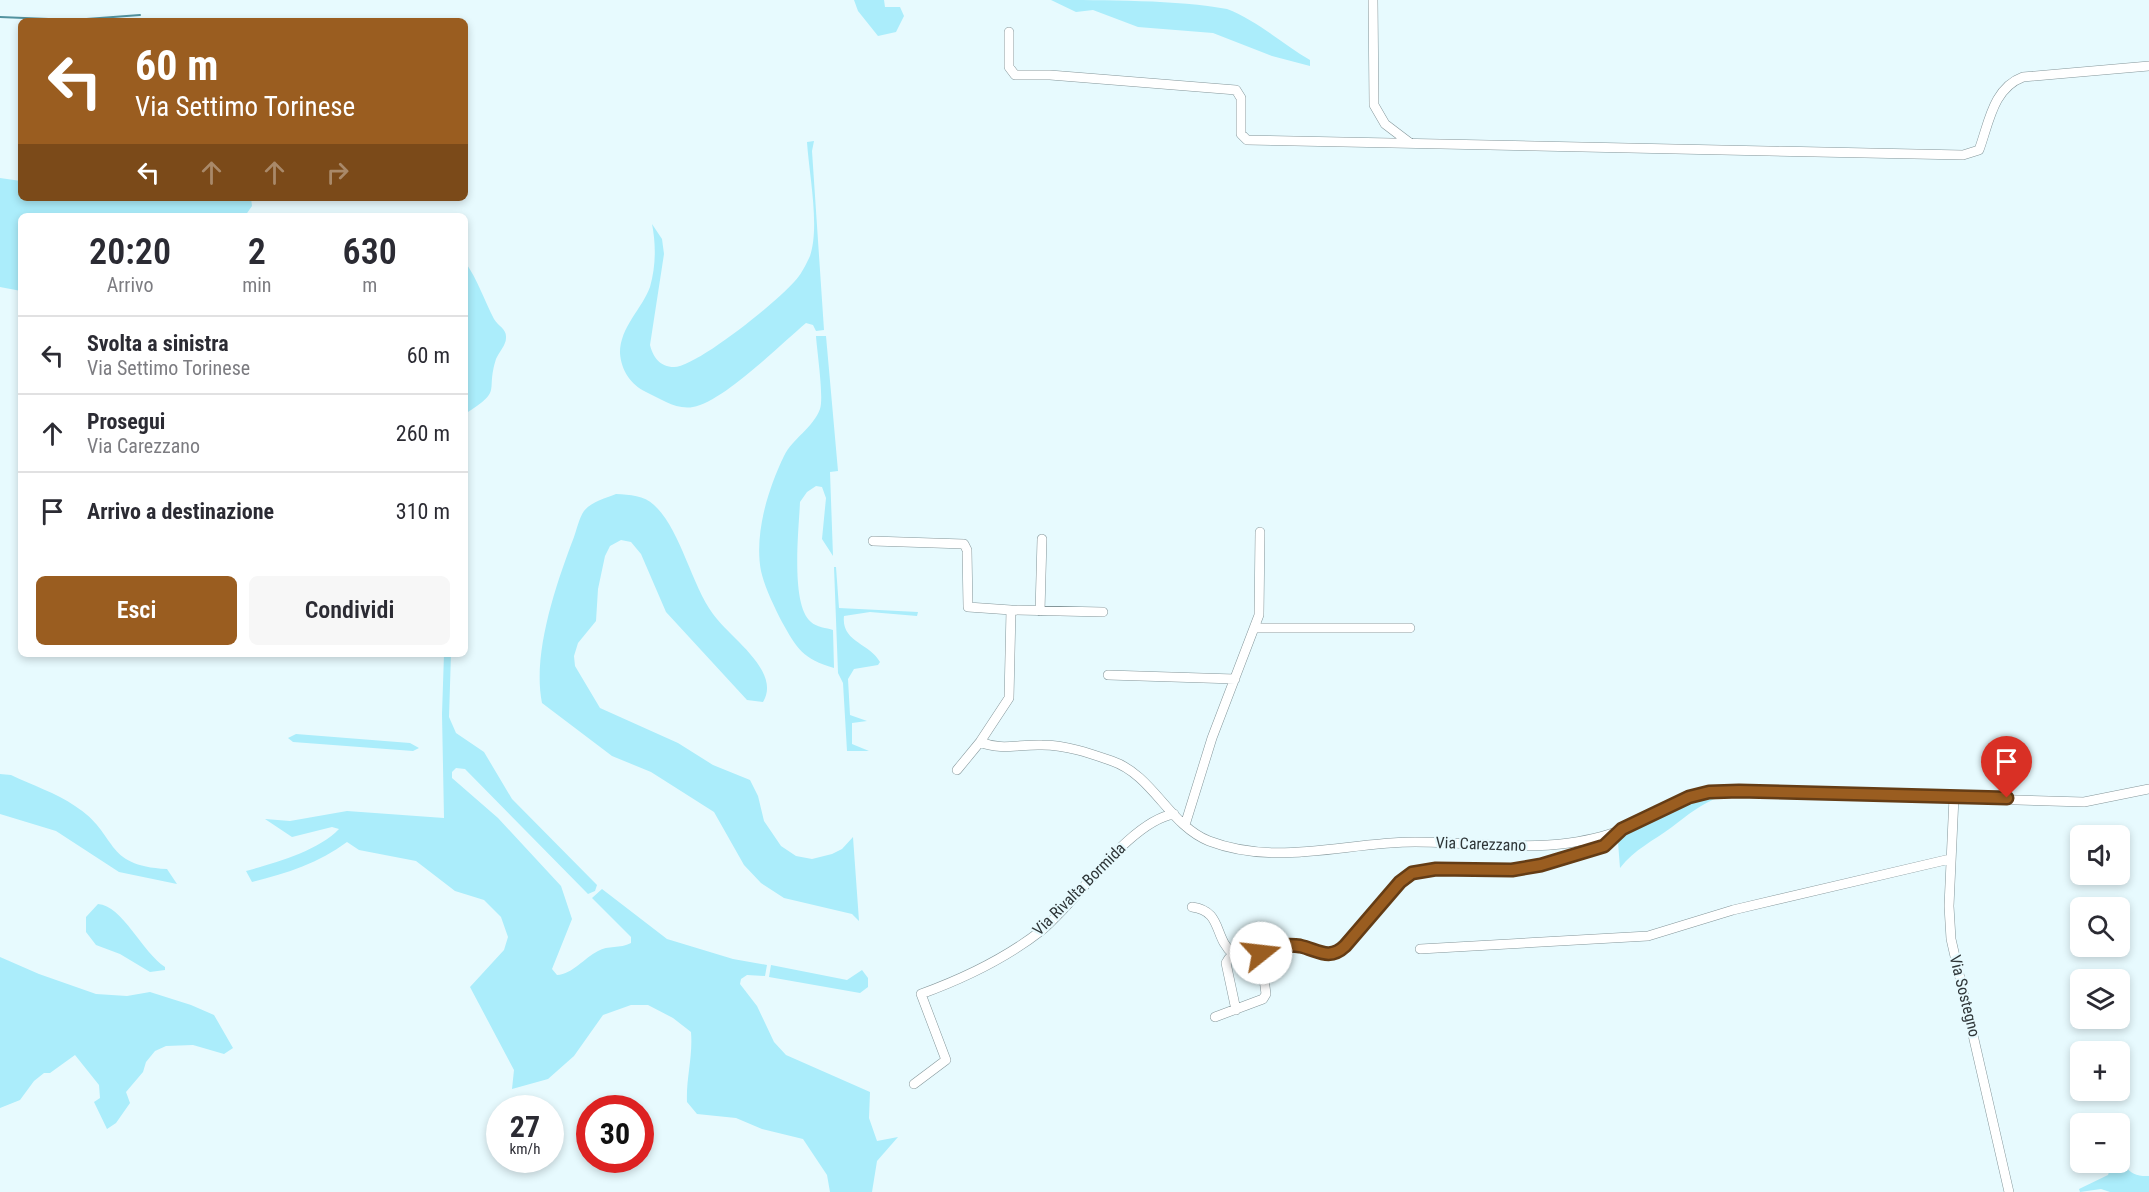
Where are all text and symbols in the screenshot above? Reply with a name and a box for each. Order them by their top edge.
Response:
text: 60 m [135,41,218,90]
icon: left [36,42,114,120]
text: Via Settimo Torinese [135,91,355,123]
icon: left [132,156,165,189]
icon: ahead [195,156,228,189]
icon: ahead [258,156,291,189]
icon: right [321,156,354,189]
text: 20:20 [89,231,171,273]
text: 2 [248,231,266,273]
text: 630 [343,231,397,273]
text: Arrivo [107,273,153,297]
text: min [242,273,271,297]
text: m [362,273,377,297]
text: Svolta a sinistra [87,331,229,356]
icon: left [36,339,69,372]
text: 60 m [407,343,450,368]
text: Via Settimo Torinese [87,356,250,380]
text: Prosegui [87,409,165,434]
icon: ahead [36,417,69,450]
text: 260 m [396,421,450,446]
text: Via Carezzano [87,434,200,458]
icon: arrive [36,495,69,528]
text: Arrivo a destinazione [87,499,274,524]
text: 310 m [396,499,450,524]
button: Esci [36,576,237,645]
button: Condividi [249,576,450,645]
pin [1981,736,2032,798]
icon: arrive [1990,745,2023,778]
map controls [2070,825,2130,1173]
button: sound [2070,825,2130,885]
street label: Via Carezzano [1435,833,1527,855]
street label: Via Rivalta Bormida [1029,839,1129,939]
button: search [2070,897,2130,957]
position arrow [1229,921,1293,985]
street label: Via Sostegno [1946,953,1984,1039]
button: layers [2070,969,2130,1029]
button: + [2070,1041,2130,1101]
speed limit sign: 30 [576,1095,654,1173]
text: 27 [510,1109,540,1144]
button: − [2070,1113,2130,1173]
text: km/h [510,1140,540,1158]

